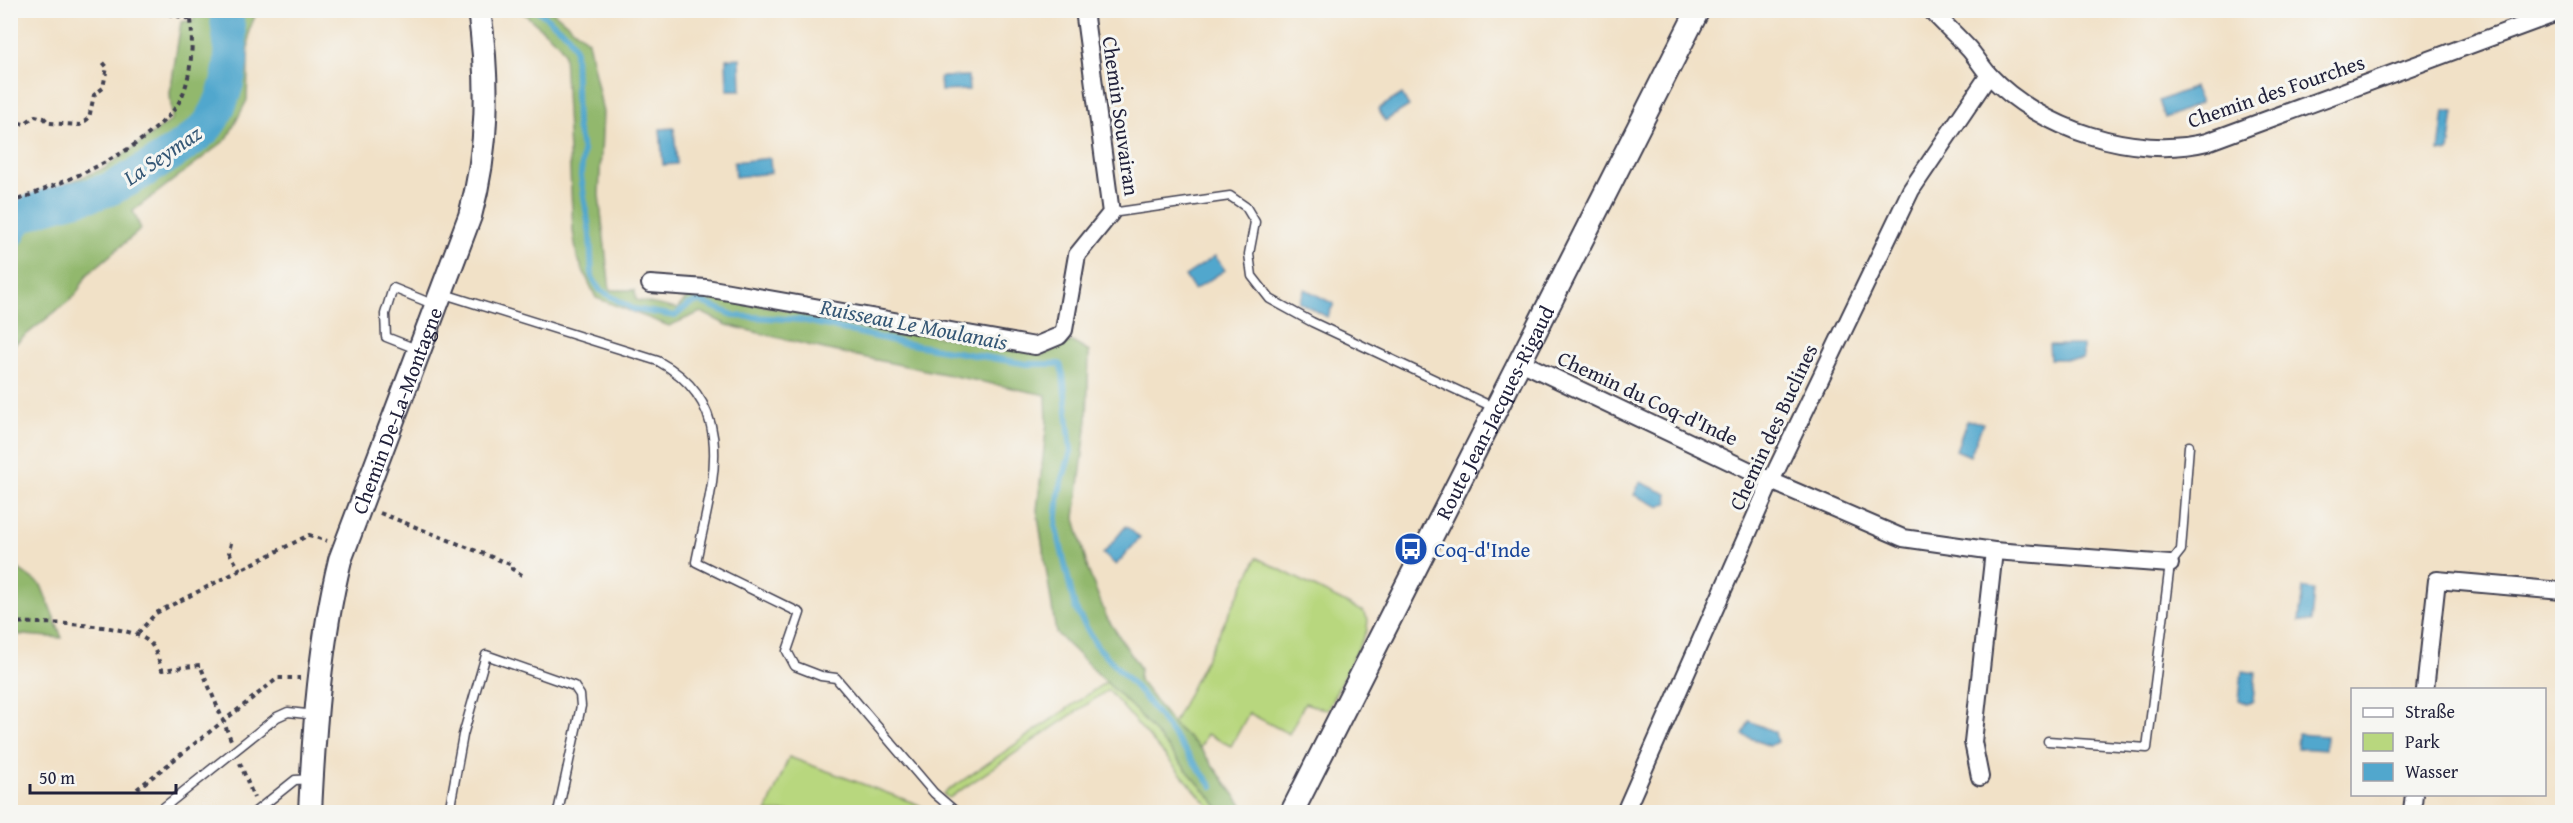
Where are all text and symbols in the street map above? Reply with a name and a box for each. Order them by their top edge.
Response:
street label: Chemin Souvairan [1094,34,1148,198]
street label: Chemin des Fourches [2183,46,2369,136]
water label: La Seymaz [116,117,208,193]
water label: Ruisseau Le Moulanais [817,290,1010,358]
street label: Route Jean-Jacques-Rigaud [1427,299,1562,525]
street label: Chemin De-La-Montagne [343,302,450,518]
street label: Chemin des Buclines [1721,339,1825,515]
street label: Chemin du Coq-d'Inde [1553,343,1744,454]
bus stop icon: Coq-d'Inde [1393,531,1429,567]
place label: Coq-d'Inde [1434,534,1530,565]
legend [2351,688,2546,796]
text: Straße [2405,698,2455,725]
text: Park [2405,728,2441,755]
scale bar [30,757,176,795]
text: Wasser [2405,758,2459,785]
text: 50 m [39,764,75,791]

